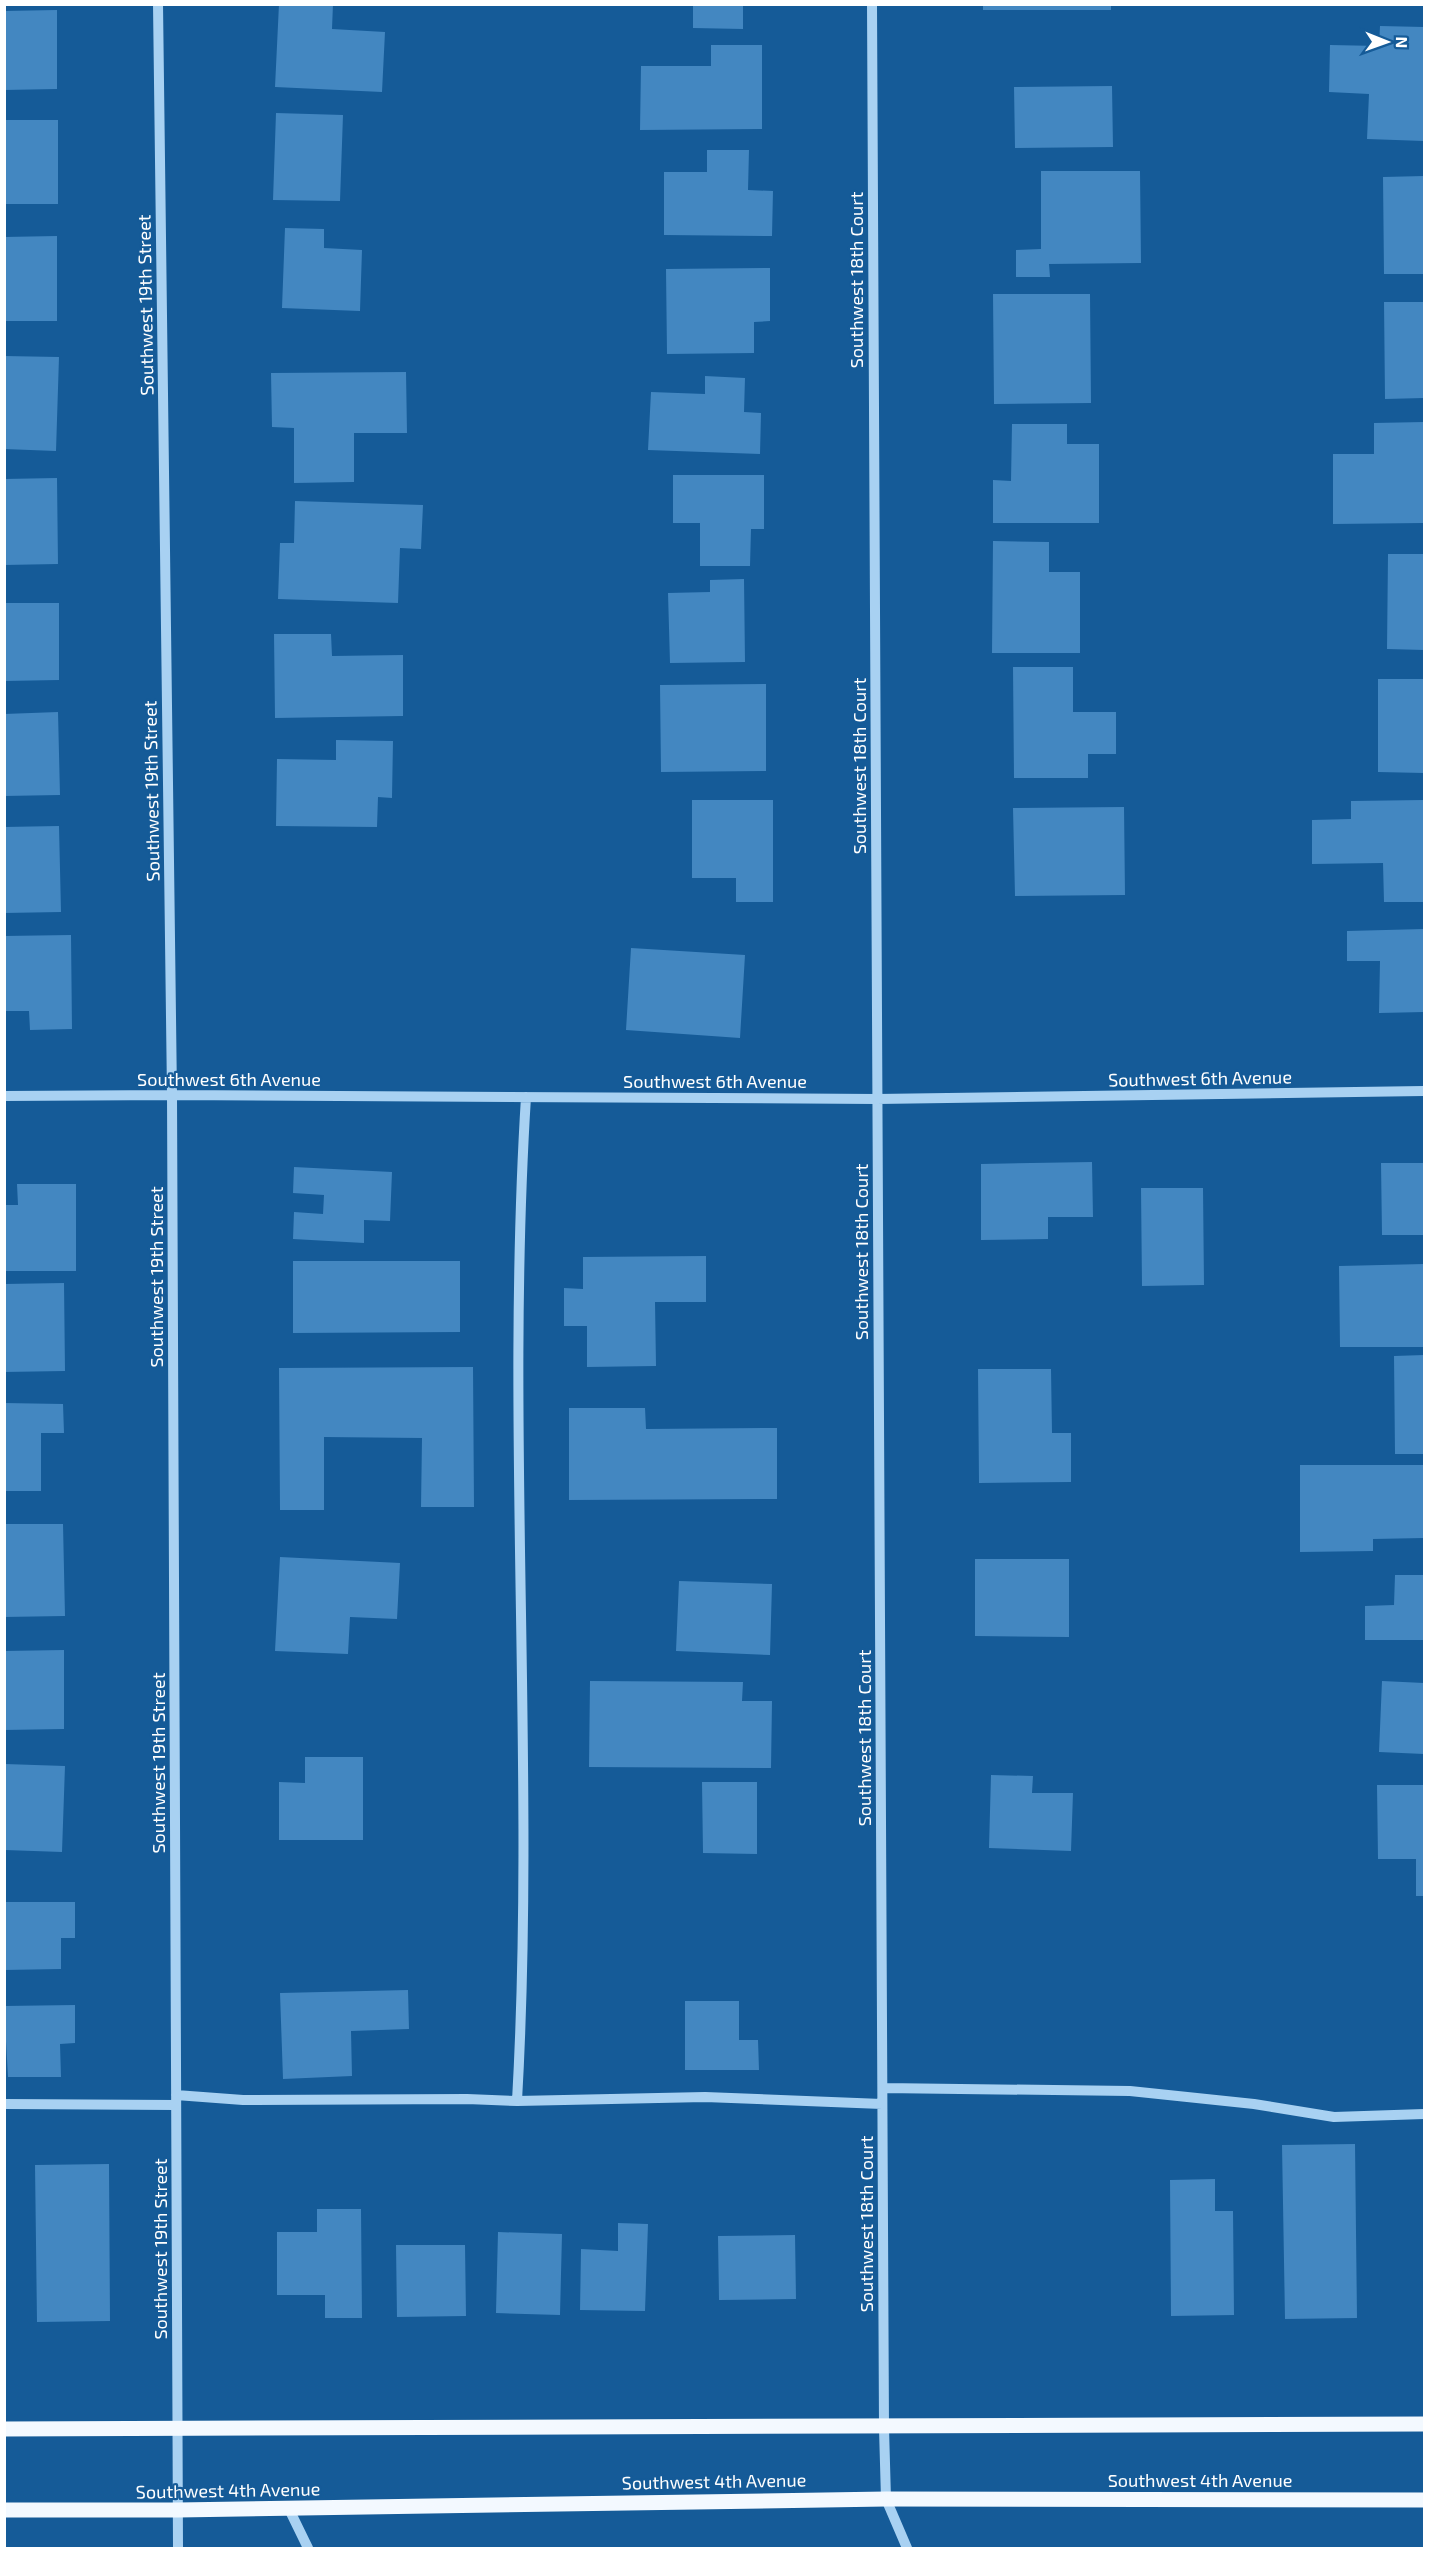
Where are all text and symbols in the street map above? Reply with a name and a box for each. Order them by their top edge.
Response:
north arrow [1357,12,1417,72]
text: N [1393,36,1412,48]
street label: Southwest 18th Court [845,192,867,368]
street label: Southwest 19th Street [132,214,158,396]
street label: Southwest 18th Court [848,678,870,854]
street label: Southwest 19th Street [138,700,164,882]
street label: Southwest 6th Avenue [1108,1065,1292,1091]
street label: Southwest 6th Avenue [137,1068,321,1090]
street label: Southwest 6th Avenue [623,1070,807,1092]
street label: Southwest 18th Court [850,1164,872,1340]
street label: Southwest 19th Street [145,1186,167,1368]
street label: Southwest 18th Court [853,1650,875,1826]
street label: Southwest 19th Street [147,1672,169,1854]
street label: Southwest 18th Court [855,2136,877,2312]
street label: Southwest 19th Street [149,2158,171,2340]
street label: Southwest 4th Avenue [621,2468,807,2494]
street label: Southwest 4th Avenue [1108,2469,1292,2491]
street label: Southwest 4th Avenue [135,2477,321,2503]

